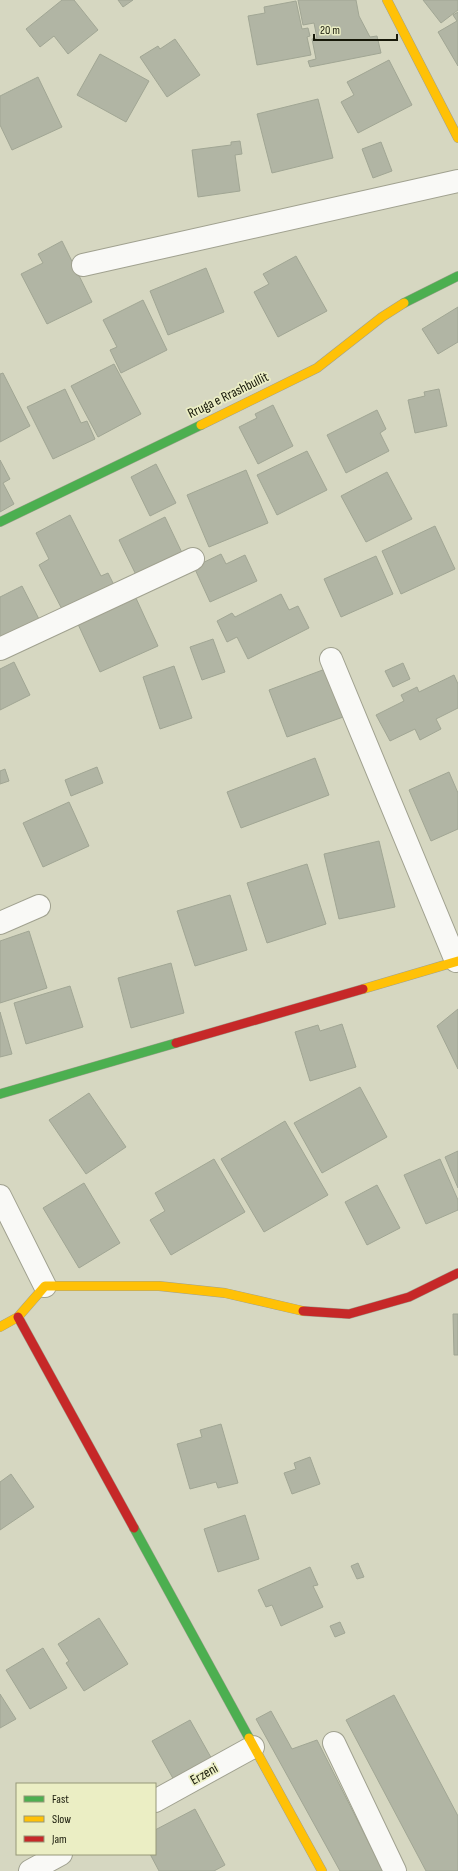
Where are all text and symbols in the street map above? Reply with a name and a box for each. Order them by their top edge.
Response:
scale bar [314,16,397,42]
text: 20 m [320,23,340,38]
street label: Rruga e Rrashbullit [185,368,271,422]
street label: Erzeni [187,1760,221,1788]
legend [16,1783,156,1855]
text: Fast [52,1792,69,1807]
text: Slow [52,1812,71,1827]
text: Jam [51,1832,67,1847]

